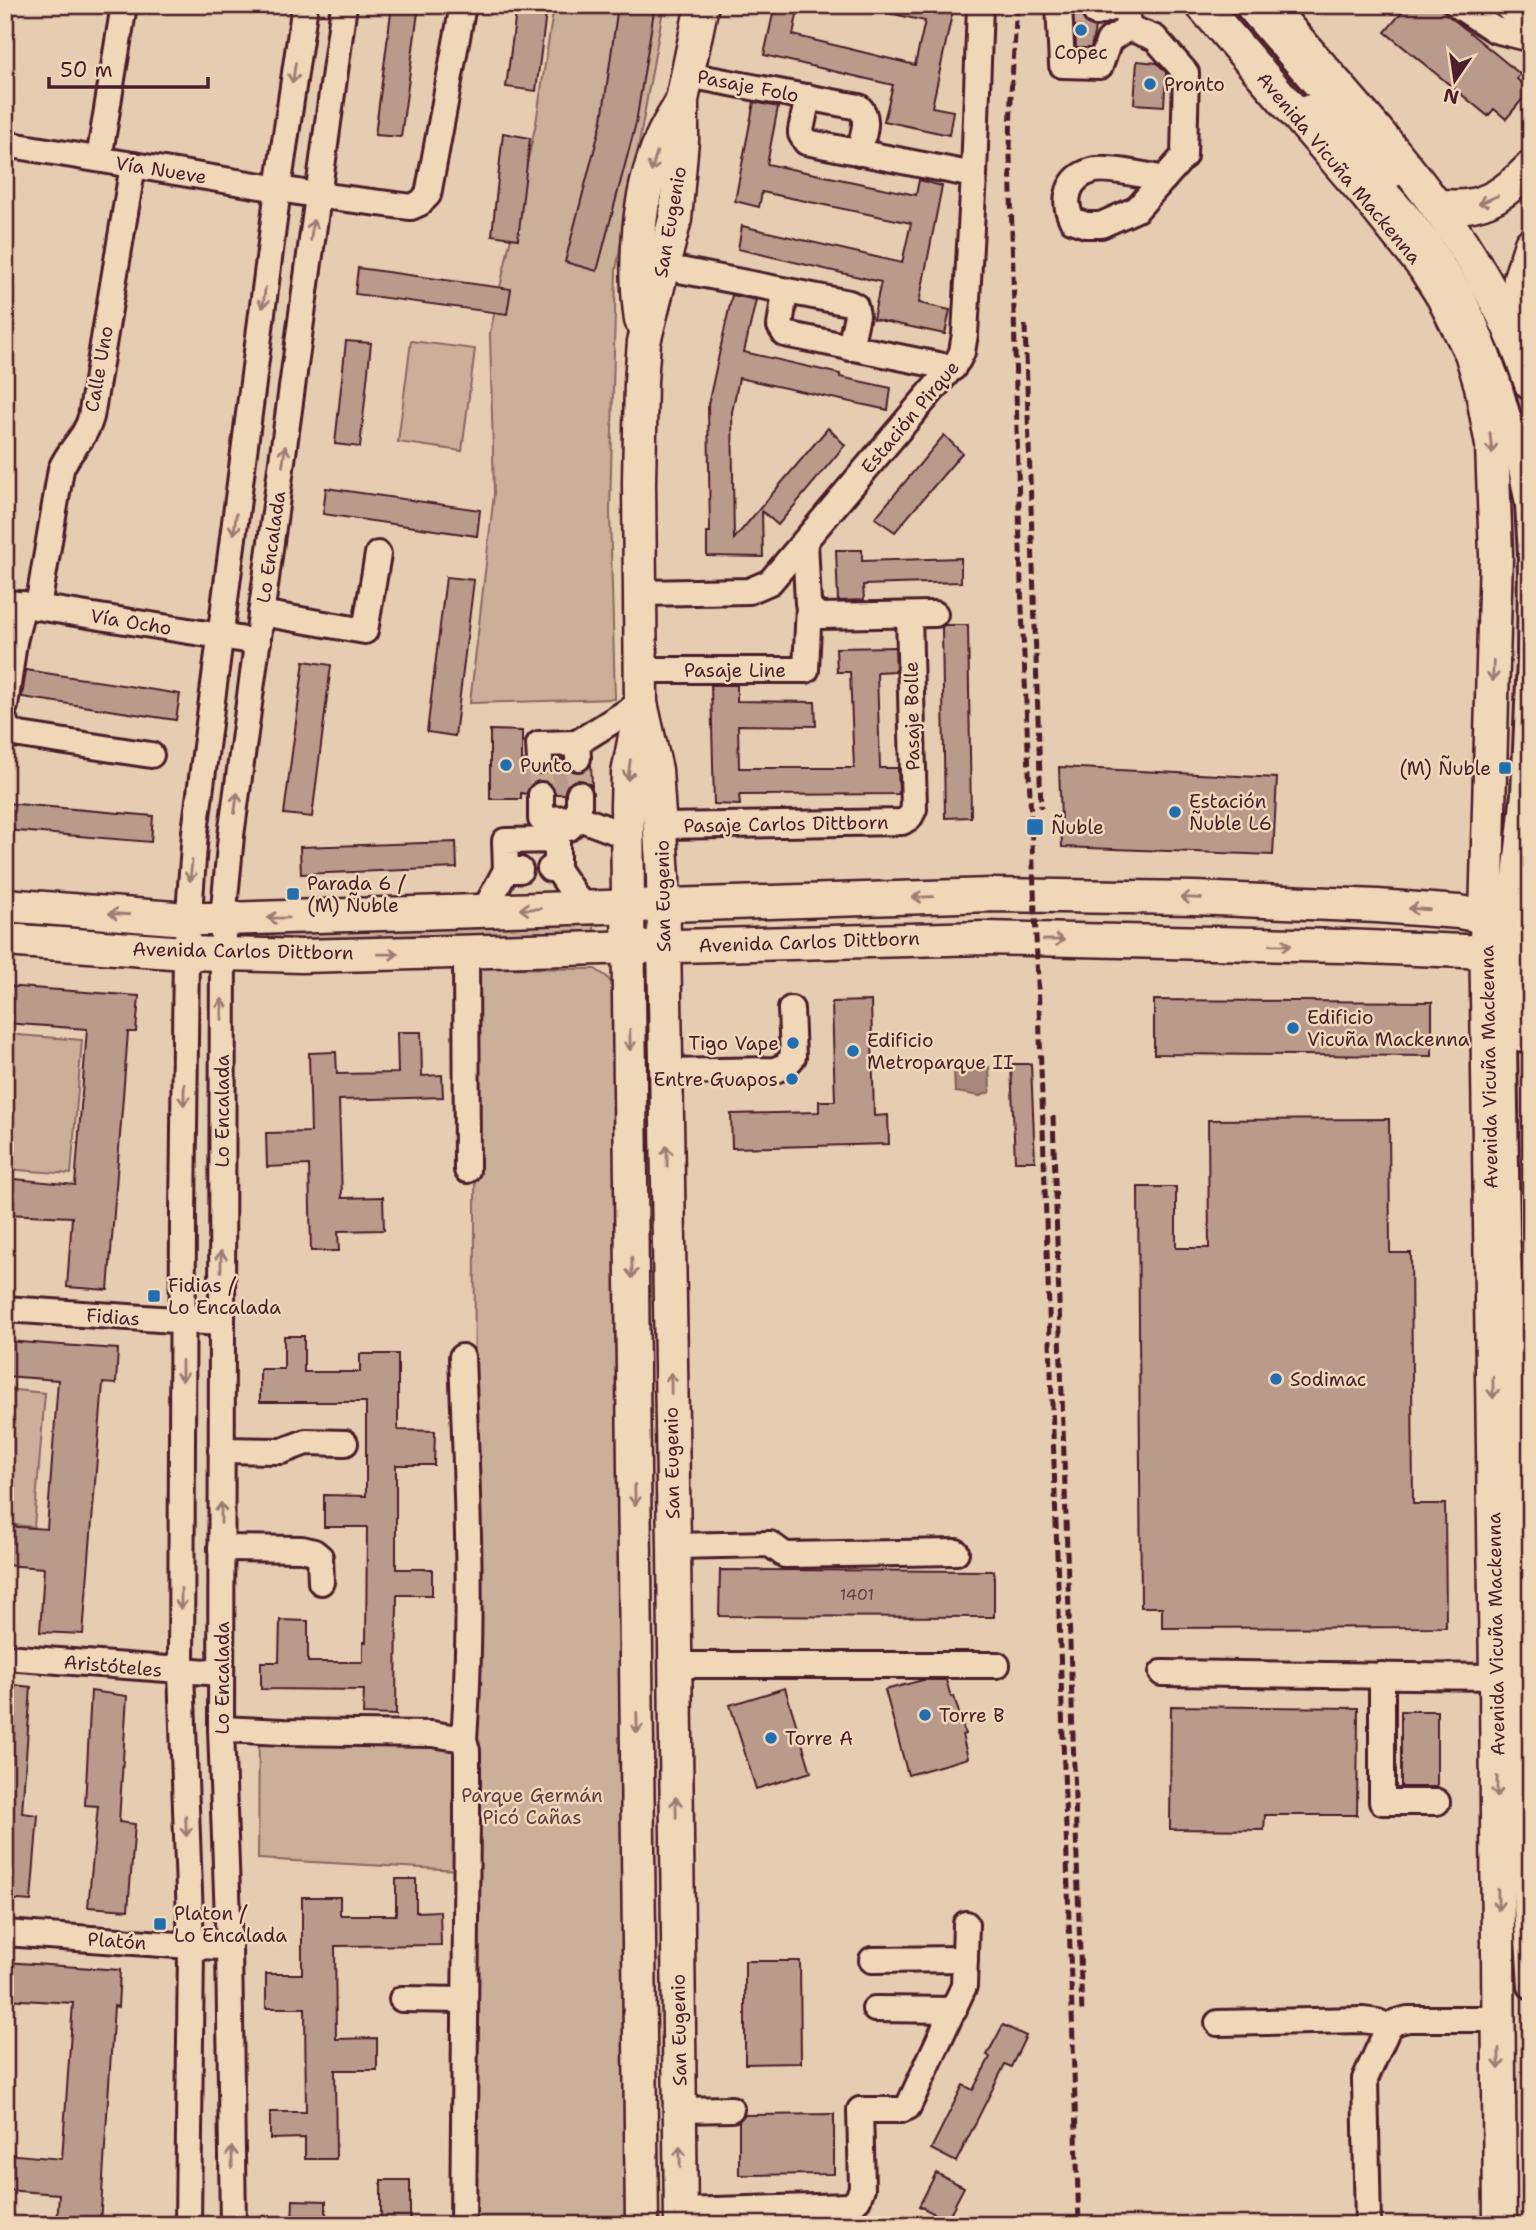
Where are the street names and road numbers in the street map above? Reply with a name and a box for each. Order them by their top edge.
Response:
street label: Pasaje Folo [695,64,801,108]
street label: Avenida Vicuña Mackenna [1251,67,1427,269]
street label: Vía Nueve [114,150,208,190]
street label: San Eugenio [648,164,692,280]
street label: Calle Uno [79,324,119,414]
street label: Estación Pirque [855,355,965,479]
street label: Lo Encalada [251,489,291,605]
street label: Vía Ocho [89,603,173,641]
street label: Pasaje Line [684,658,786,683]
street label: Pasaje Bolle [899,661,925,771]
street label: Pasaje Carlos Dittborn [683,810,889,838]
street label: San Eugenio [650,840,676,952]
street label: Avenida Carlos Dittborn [698,926,920,958]
street label: Avenida Carlos Dittborn [132,937,354,965]
street label: Avenida Vicuña Mackenna [1474,945,1504,1189]
street label: Lo Encalada [210,1054,235,1168]
street label: Fidias [85,1303,141,1331]
street label: San Eugenio [659,1407,685,1519]
street label: Avenida Vicuña Mackenna [1481,1512,1511,1756]
street label: Lo Encalada [210,1621,235,1735]
street label: Aristóteles [63,1649,163,1683]
street label: Platón [87,1926,147,1956]
street label: San Eugenio [666,1974,692,2086]

